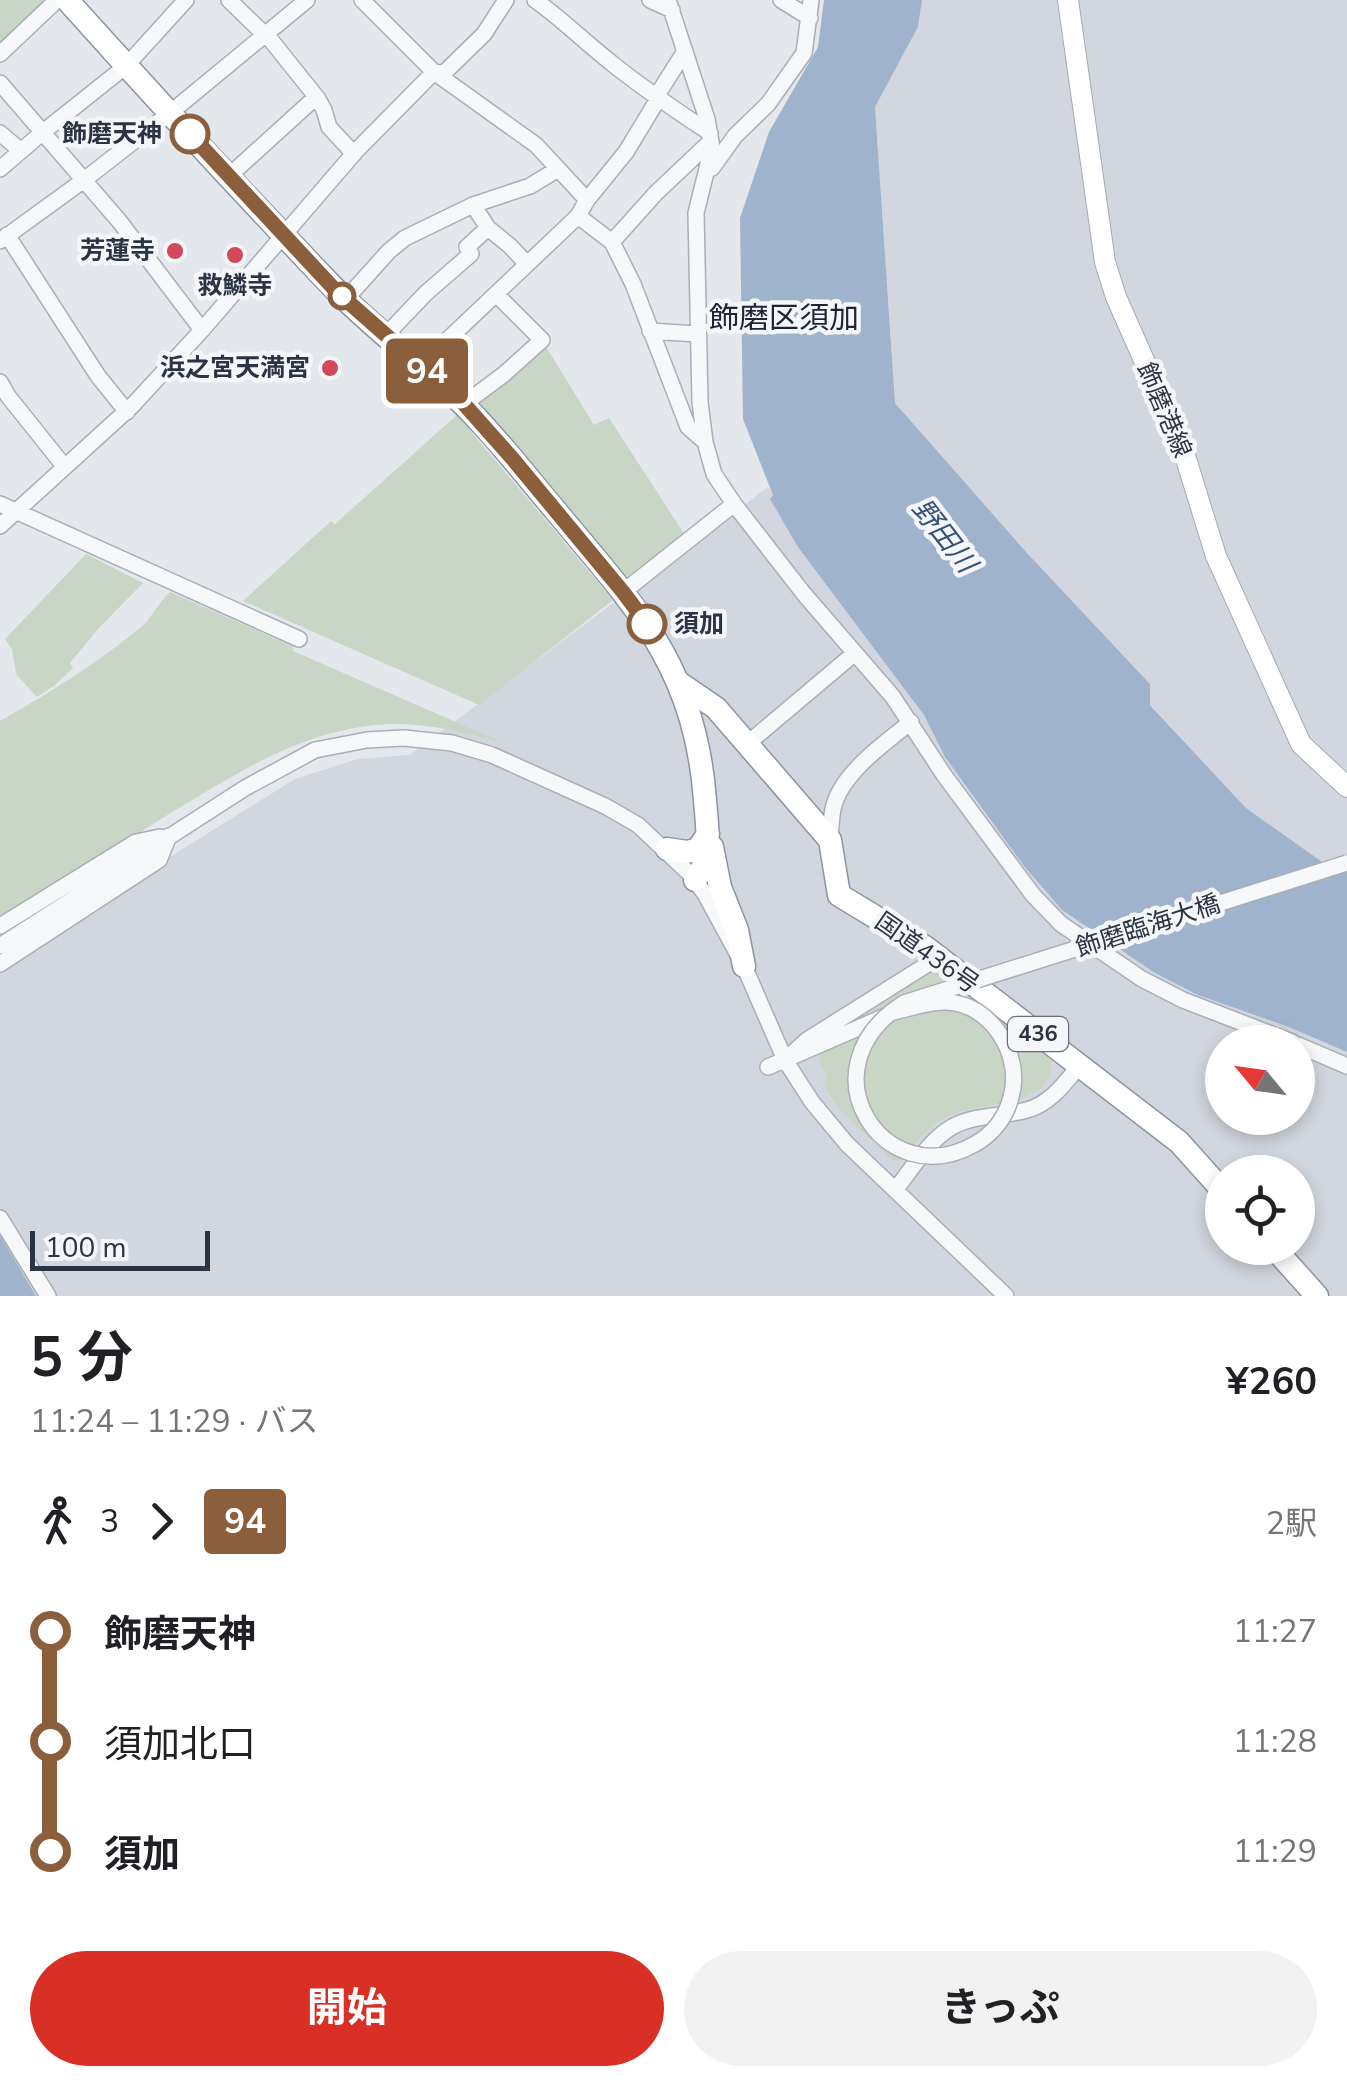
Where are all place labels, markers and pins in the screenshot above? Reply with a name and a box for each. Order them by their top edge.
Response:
marker: 飾磨天神 [171,115,209,153]
place label: 飾磨天神 [62,117,162,151]
place label: 芳蓮寺 [80,234,155,268]
marker: 芳蓮寺 [164,240,186,262]
marker: 救鱗寺 [224,244,246,266]
place label: 救鱗寺 [197,269,273,303]
unlabelled marker [329,283,355,309]
place label: 浜之宮天満宮 [160,351,310,385]
marker: 浜之宮天満宮 [319,357,341,379]
marker: 須加 [628,605,666,643]
place label: 須加 [674,607,724,641]

